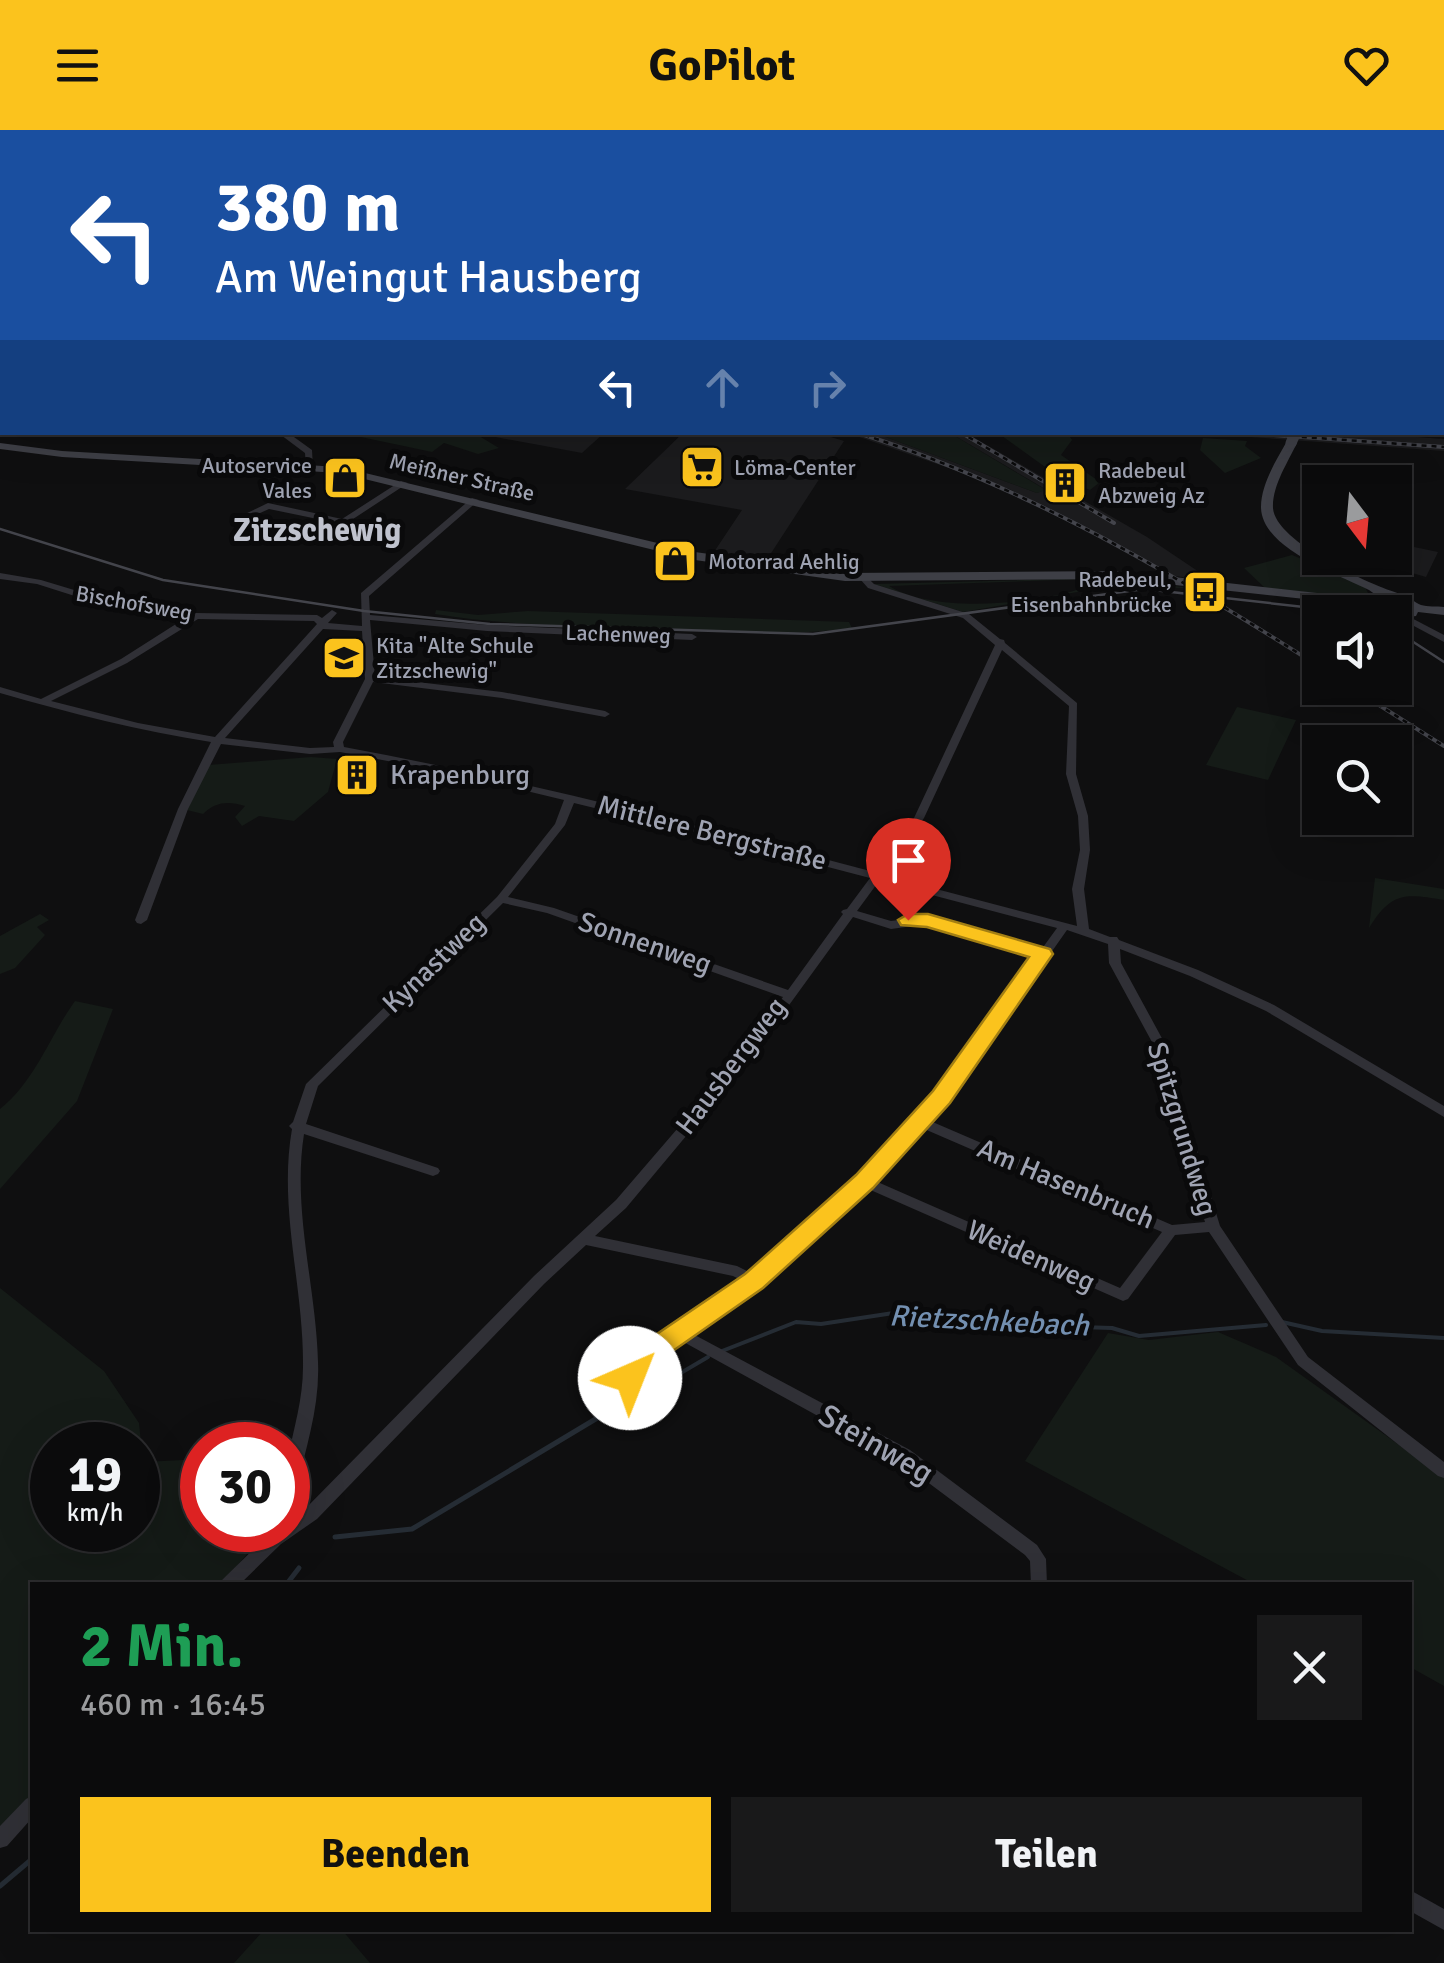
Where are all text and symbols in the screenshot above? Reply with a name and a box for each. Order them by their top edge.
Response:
icon: menu [50,38,105,93]
text: GoPilot [649,38,795,93]
icon: heart [1339,38,1394,93]
text: 380 m [215,164,400,250]
icon: left [50,170,180,300]
text: Am Weingut Hausberg [215,250,642,305]
icon: left [590,360,645,415]
icon: ahead [695,360,750,415]
icon: right [800,360,855,415]
supermarket icon: Löma-Center [679,444,725,490]
street label: Meißner Straße [387,447,537,507]
place label: Autoservice Vales [201,452,312,504]
place label: Löma-Center [734,454,855,481]
shop icon: Autoservice Vales [322,455,368,501]
place label: Radebeul Abzweig Az [1098,457,1205,509]
building icon: Radebeul Abzweig Az [1042,460,1088,506]
north arrow [1302,465,1412,575]
map controls [1302,465,1412,835]
district label: Zitzschewig [233,511,401,550]
shop icon: Motorrad Aehlig [652,538,698,584]
place label: Motorrad Aehlig [708,548,860,575]
place label: Radebeul, Eisenbahnbrücke [1011,566,1172,618]
bus stop icon: Radebeul, Eisenbahnbrücke [1182,569,1228,615]
street label: Bischofsweg [74,579,194,627]
button: sound [1302,595,1412,705]
street label: Lachenweg [565,619,671,649]
place label: Kita "Alte Schule Zitzschewig" [376,632,534,684]
school or university icon: Kita "Alte Schule Zitzschewig" [321,635,367,681]
button: search [1302,725,1412,835]
building icon: Krapenburg [334,752,380,798]
place label: Krapenburg [390,758,530,792]
street label: Mittlere Bergstraße [594,788,830,878]
pin [866,818,951,921]
icon: arrive [881,833,936,888]
street label: Sonnenweg [574,904,716,982]
street label: Kynastweg [376,906,492,1020]
street label: Hausbergweg [668,991,794,1141]
street label: Spitzgrundweg [1139,1038,1225,1220]
street label: Am Hasenbruch [972,1131,1160,1237]
street label: Weidenweg [962,1213,1100,1299]
water label: Rietzschkebach [888,1297,1090,1345]
position arrow [578,1326,682,1430]
street label: Steinweg [812,1396,940,1492]
speed limit sign: 30 [180,1422,310,1552]
text: 19 [68,1444,122,1506]
text: km/h [67,1497,123,1528]
text: 2 Min. [80,1610,244,1684]
button: close [1257,1615,1362,1720]
text: 460 m · 16:45 [80,1685,266,1724]
button: Beenden [80,1797,711,1912]
button: Teilen [731,1797,1362,1912]

